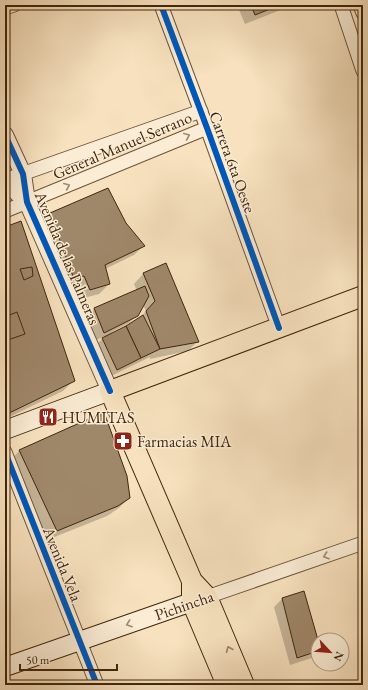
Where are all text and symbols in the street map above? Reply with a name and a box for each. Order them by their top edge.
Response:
street label: General Manuel Serrano [49,107,195,184]
street label: Carrera 6ta Oeste [204,108,261,216]
one-way arrow [183,133,191,141]
one-way arrow [63,183,71,191]
street label: Avenida de las Palmeras [30,187,105,328]
restaurant icon: HUMITAS [37,406,59,428]
place label: HUMITAS [62,407,135,428]
pharmacy icon: Farmacias MIA [112,430,134,452]
place label: Farmacias MIA [137,431,232,452]
street label: Avenida Vela [38,523,87,605]
one-way arrow [323,551,330,560]
street label: Pichincha [152,585,217,625]
one-way arrow [126,620,133,628]
north arrow [310,632,350,672]
scale bar [20,646,117,672]
one-way arrow [226,646,234,654]
text: N [331,649,347,664]
text: 50 m [26,652,50,668]

